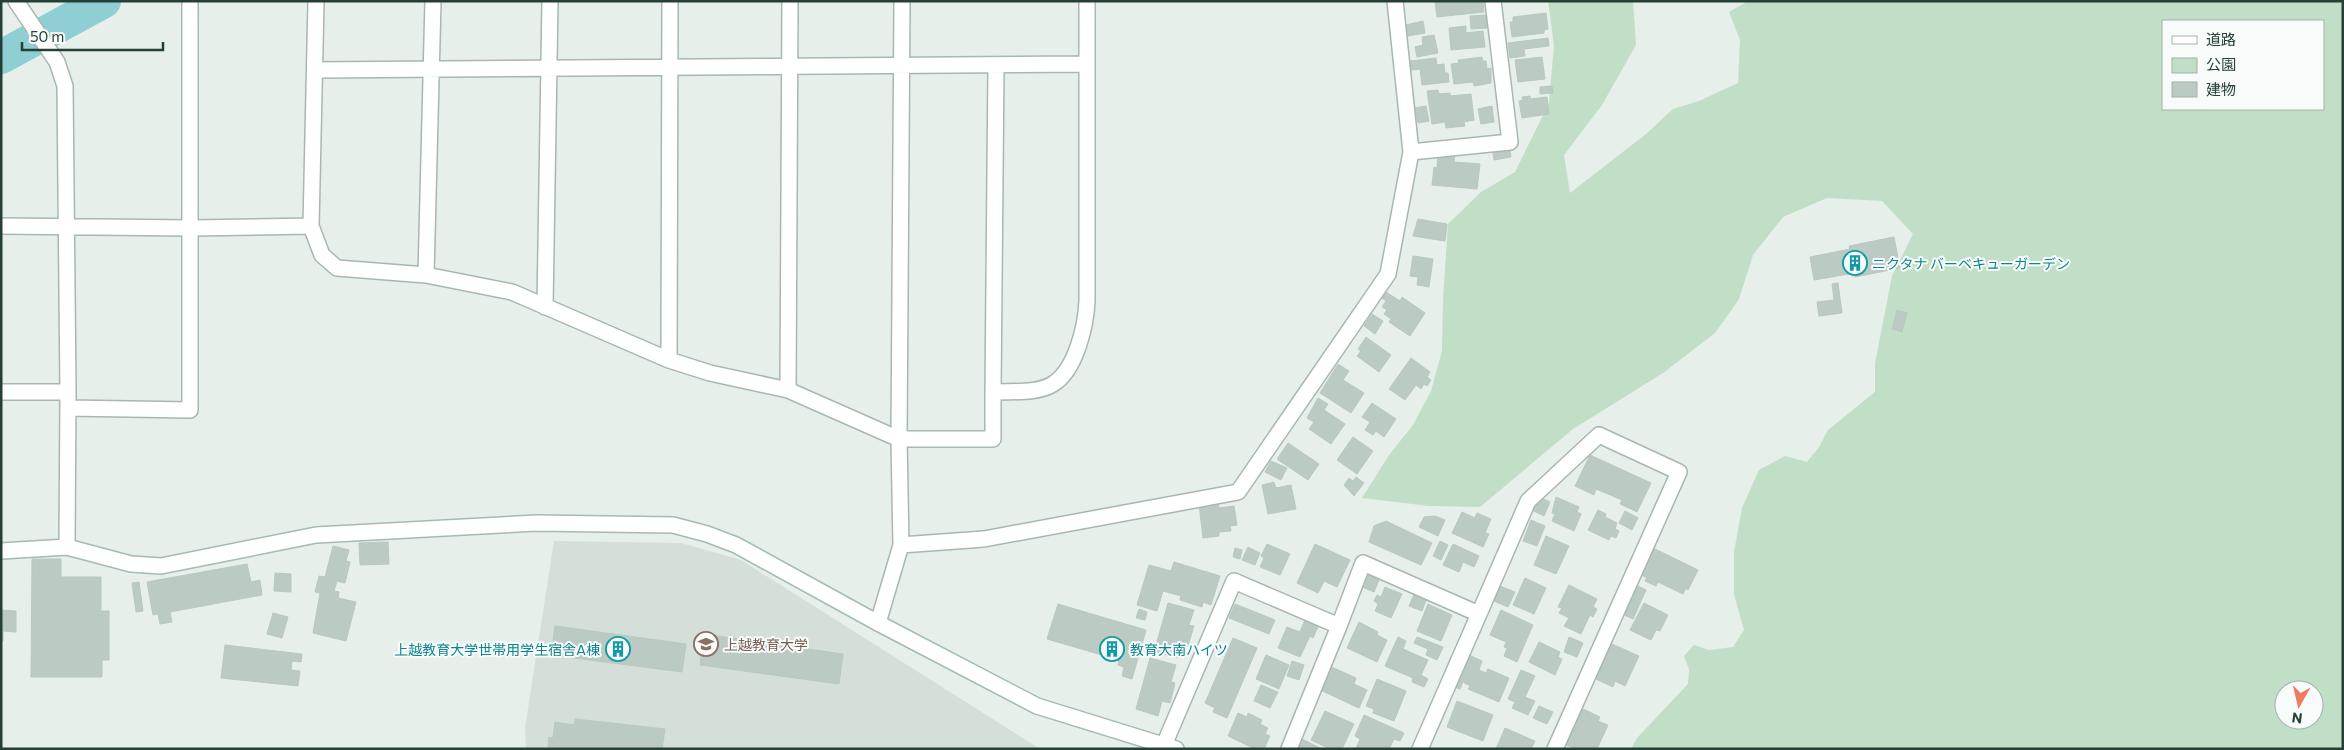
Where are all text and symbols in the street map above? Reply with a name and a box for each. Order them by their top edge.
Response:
scale bar [22,20,164,52]
legend [2162,20,2324,110]
text: 50 m [30,27,64,45]
text: 道路 [2206,30,2236,48]
text: 公園 [2206,55,2236,73]
text: 建物 [2206,80,2236,98]
building icon: ニクタナ バーベキューガーデン [1842,250,1868,276]
place label: ニクタナ バーベキューガーデン [1872,255,2070,272]
school or university icon: 上越教育大学 [693,631,719,657]
building icon: 上越教育大学世帯用学生宿舎A棟 [605,636,631,662]
place label: 上越教育大学 [724,636,808,653]
building icon: 教育大南ハイツ [1099,636,1125,662]
place label: 上越教育大学世帯用学生宿舎A棟 [394,641,600,658]
place label: 教育大南ハイツ [1130,641,1228,658]
north arrow [2274,680,2324,730]
text: N [2291,709,2304,728]

